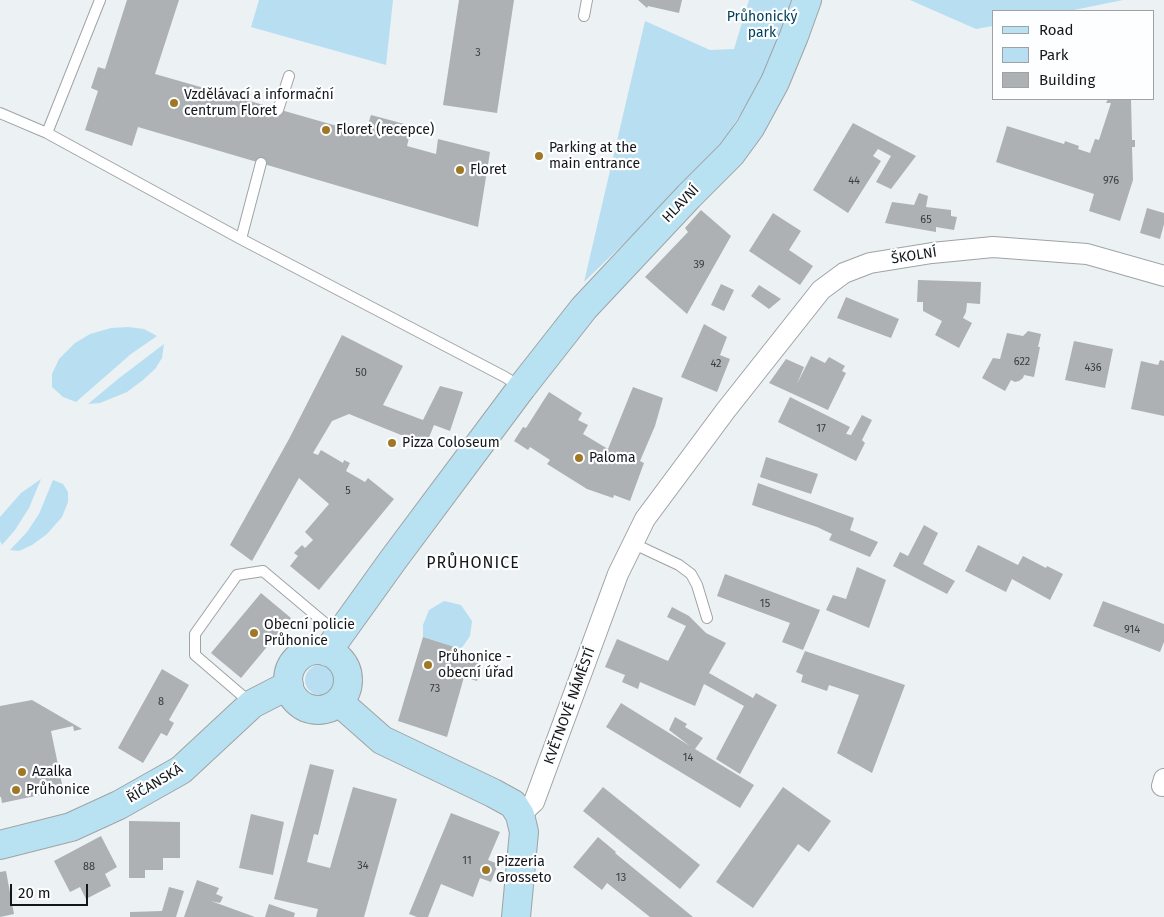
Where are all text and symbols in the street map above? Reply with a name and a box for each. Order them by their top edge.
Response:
park label: Průhonický park [727,9,797,41]
legend [992,10,1154,100]
text: Road [1039,21,1074,39]
house number: 3 [475,46,481,60]
text: Park [1039,46,1069,64]
text: Building [1039,71,1095,89]
place label: Vzdělávací a informační centrum Floret [184,87,334,120]
marker: Vzdělávací a informační centrum Floret [168,97,180,109]
place label: Floret (recepce) [336,122,434,138]
marker: Floret (recepce) [320,124,332,136]
place label: Parking at the main entrance [549,140,640,172]
marker: Parking at the main entrance [533,150,545,162]
place label: Floret [470,162,507,178]
marker: Floret [454,164,466,176]
house number: 44 [848,174,860,188]
house number: 976 [1103,174,1119,188]
street label: HLAVNÍ [659,182,703,226]
house number: 65 [920,213,932,227]
street label: ŠKOLNÍ [890,244,938,268]
house number: 39 [693,258,705,272]
house number: 622 [1014,355,1030,369]
house number: 42 [710,357,722,371]
house number: 436 [1084,361,1102,375]
house number: 50 [355,366,367,380]
house number: 17 [816,422,826,436]
place label: Pizza Coloseum [402,435,500,451]
marker: Pizza Coloseum [386,437,398,449]
place label: Paloma [589,450,636,466]
marker: Paloma [573,452,585,464]
house number: 5 [345,484,351,498]
district label: PRŮHONICE [425,554,521,574]
house number: 15 [760,597,770,611]
place label: Obecní policie Průhonice [264,617,355,650]
house number: 914 [1124,623,1140,637]
marker: Obecní policie Průhonice [248,627,260,639]
street label: KVĚTNOVÉ NÁMĚSTÍ [541,645,599,767]
place label: Průhonice - obecní úřad [438,649,514,682]
marker: Průhonice - obecní úřad [422,659,434,671]
house number: 73 [430,682,440,696]
house number: 8 [158,695,164,709]
house number: 14 [683,751,693,765]
street label: ŘÍČANSKÁ [124,761,186,807]
place label: Azalka [32,764,72,780]
marker: Azalka [16,766,28,778]
place label: Průhonice [26,782,90,798]
marker: Průhonice [10,784,22,796]
house number: 11 [462,854,472,868]
place label: Pizzeria Grosseto [496,854,552,886]
house number: 34 [357,859,369,873]
house number: 88 [83,860,95,874]
marker: Pizzeria Grosseto [480,864,492,876]
house number: 13 [616,871,626,885]
scale bar [12,874,90,906]
text: 20 m [18,884,51,902]

